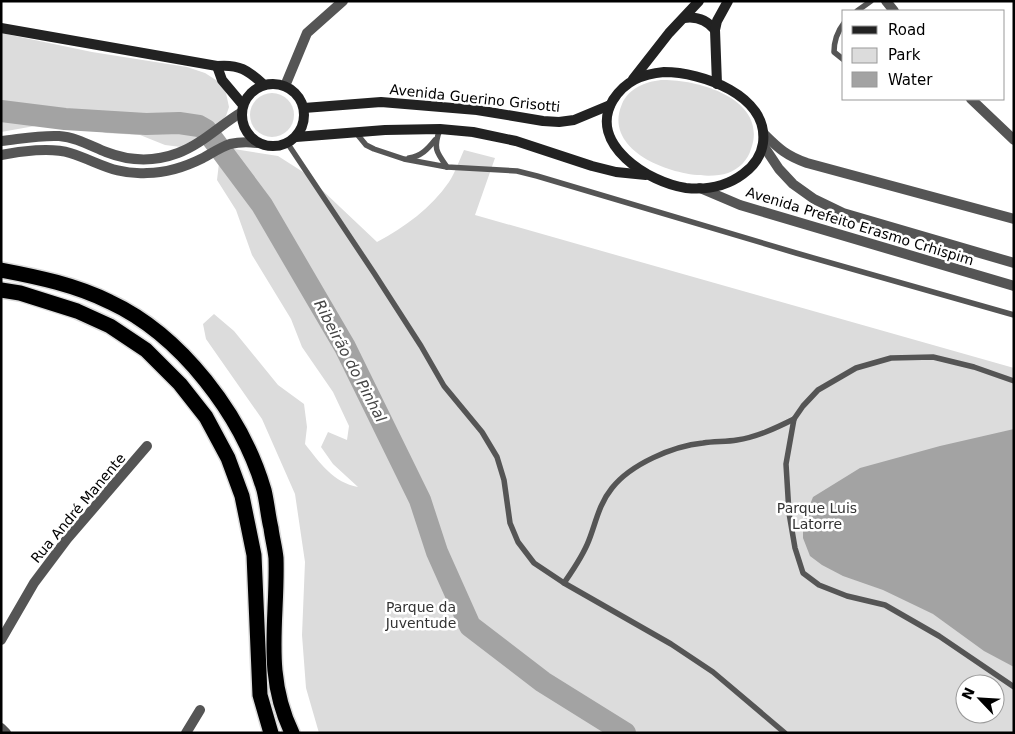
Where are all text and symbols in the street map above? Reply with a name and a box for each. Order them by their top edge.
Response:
legend [842,10,1005,100]
text: Road [888,21,926,39]
text: Park [888,46,921,64]
text: Water [888,71,933,89]
street label: Avenida Guerino Grisotti [389,81,561,115]
street label: Avenida Prefeito Erasmo Crhispim [744,184,976,268]
water label: Ribeirão do Pinhal [310,297,390,426]
street label: Rua André Manente [28,450,128,566]
park label: Parque Luis Latorre [777,500,857,532]
park label: Parque da Juventude [385,599,456,631]
north arrow [955,674,1005,724]
text: N [958,685,978,702]

